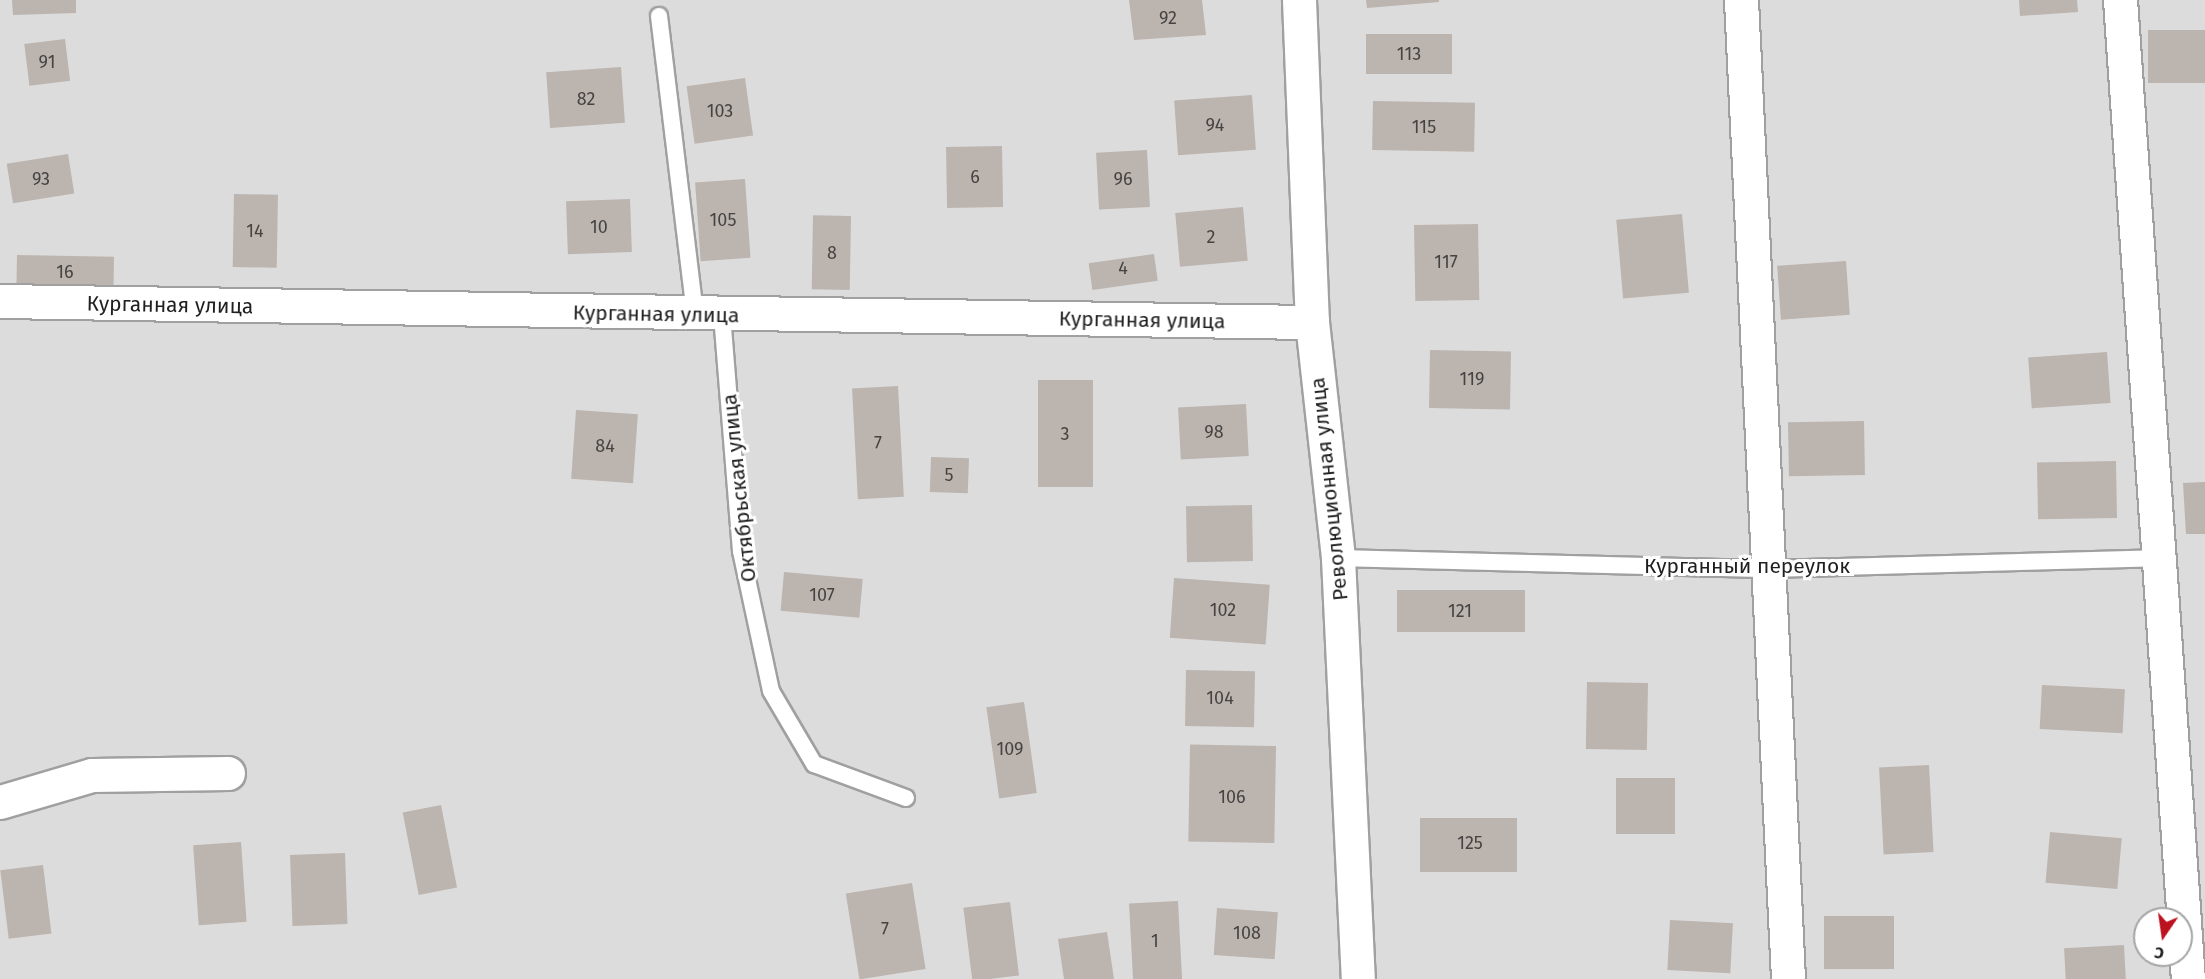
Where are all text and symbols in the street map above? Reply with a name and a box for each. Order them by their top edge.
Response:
house number: 92 [1159,7,1177,29]
house number: 113 [1397,43,1421,65]
house number: 91 [39,51,55,73]
house number: 82 [577,88,595,110]
house number: 103 [707,100,733,122]
house number: 94 [1206,114,1224,136]
house number: 115 [1412,116,1436,138]
house number: 6 [970,166,980,188]
house number: 93 [32,168,50,190]
house number: 96 [1113,168,1133,190]
house number: 105 [710,209,736,231]
house number: 10 [590,216,608,238]
house number: 14 [246,220,264,242]
house number: 2 [1207,226,1215,248]
house number: 8 [827,242,837,264]
house number: 117 [1434,251,1458,273]
house number: 4 [1118,257,1128,279]
house number: 16 [56,261,74,283]
street label: Курганная улица [87,291,253,319]
street label: Курганная улица [573,300,739,328]
street label: Курганная улица [1059,306,1225,334]
house number: 119 [1460,368,1484,390]
street label: Революционная улица [1305,376,1353,602]
street label: Октябрьская улица [717,393,761,583]
house number: 98 [1204,421,1224,443]
house number: 3 [1061,423,1069,445]
house number: 7 [874,432,882,454]
house number: 84 [595,435,615,457]
house number: 5 [944,464,954,486]
street label: Курганный переулок [1644,553,1850,579]
house number: 107 [809,584,835,606]
house number: 102 [1210,599,1236,621]
house number: 121 [1448,600,1472,622]
house number: 104 [1206,687,1234,709]
house number: 109 [996,738,1024,760]
house number: 106 [1218,786,1246,808]
house number: 125 [1457,832,1483,854]
north arrow [2133,907,2193,967]
house number: 7 [881,918,889,940]
house number: 108 [1233,922,1261,944]
house number: 1 [1151,930,1159,952]
text: С [2153,943,2166,963]

